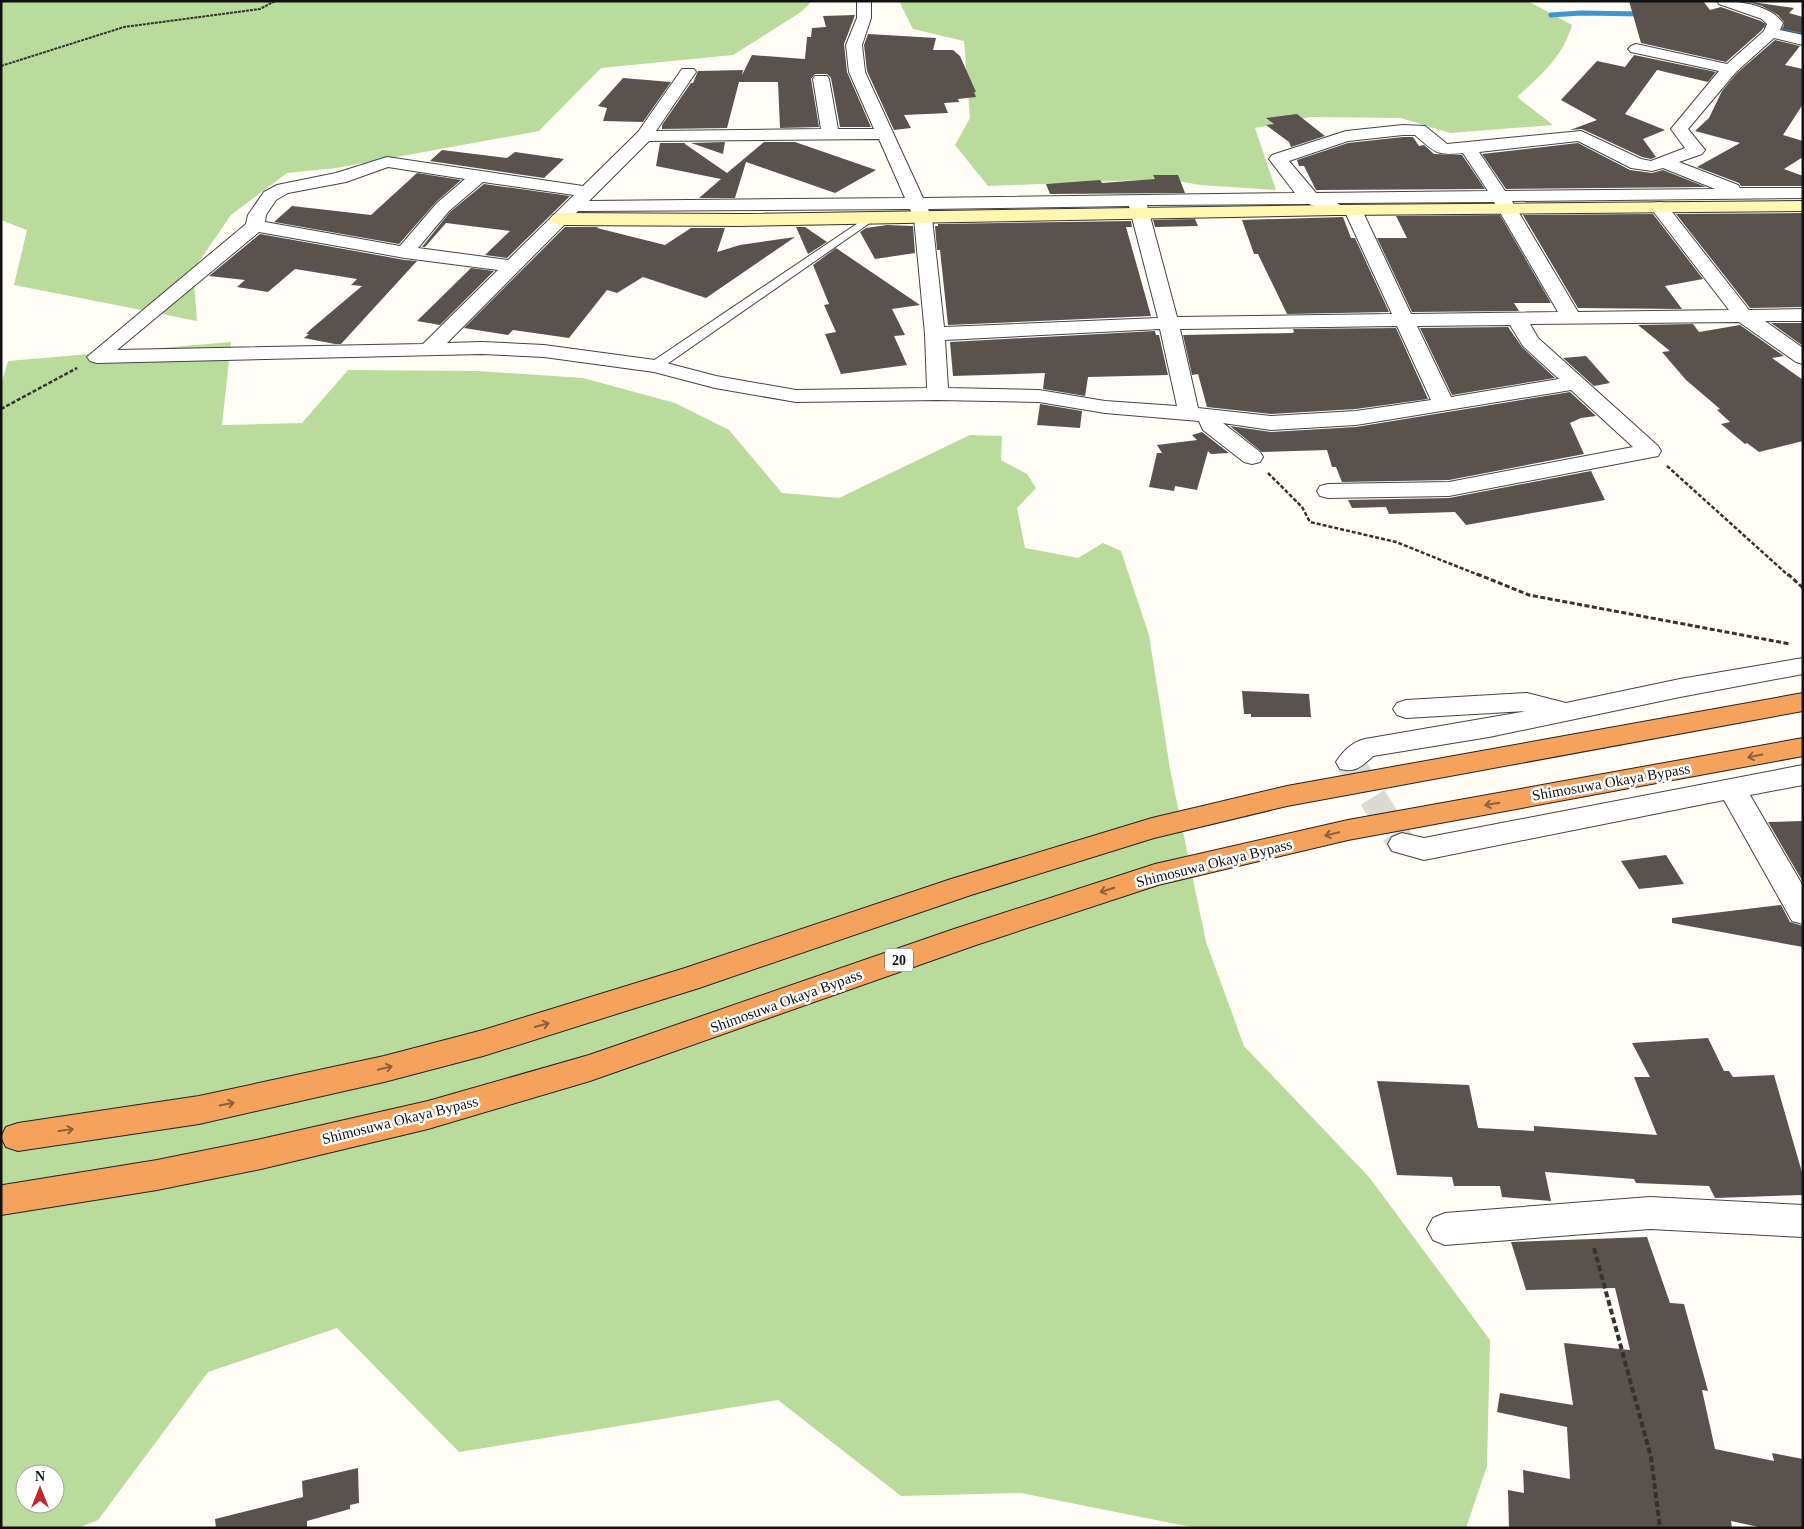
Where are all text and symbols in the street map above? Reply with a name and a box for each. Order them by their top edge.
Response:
one-way arrow [1747,752,1763,761]
street label: Shimosuwa Okaya Bypass [1531,760,1691,804]
one-way arrow [1484,800,1500,809]
one-way arrow [1324,830,1340,839]
street label: Shimosuwa Okaya Bypass [1134,836,1294,890]
one-way arrow [1099,886,1115,896]
road number: 20 [885,948,913,972]
street label: Shimosuwa Okaya Bypass [708,966,864,1036]
one-way arrow [534,1020,550,1030]
one-way arrow [377,1063,393,1073]
street label: Shimosuwa Okaya Bypass [320,1093,480,1147]
one-way arrow [218,1099,234,1108]
one-way arrow [58,1124,74,1134]
north arrow [15,1464,65,1514]
text: N [35,1469,45,1484]

